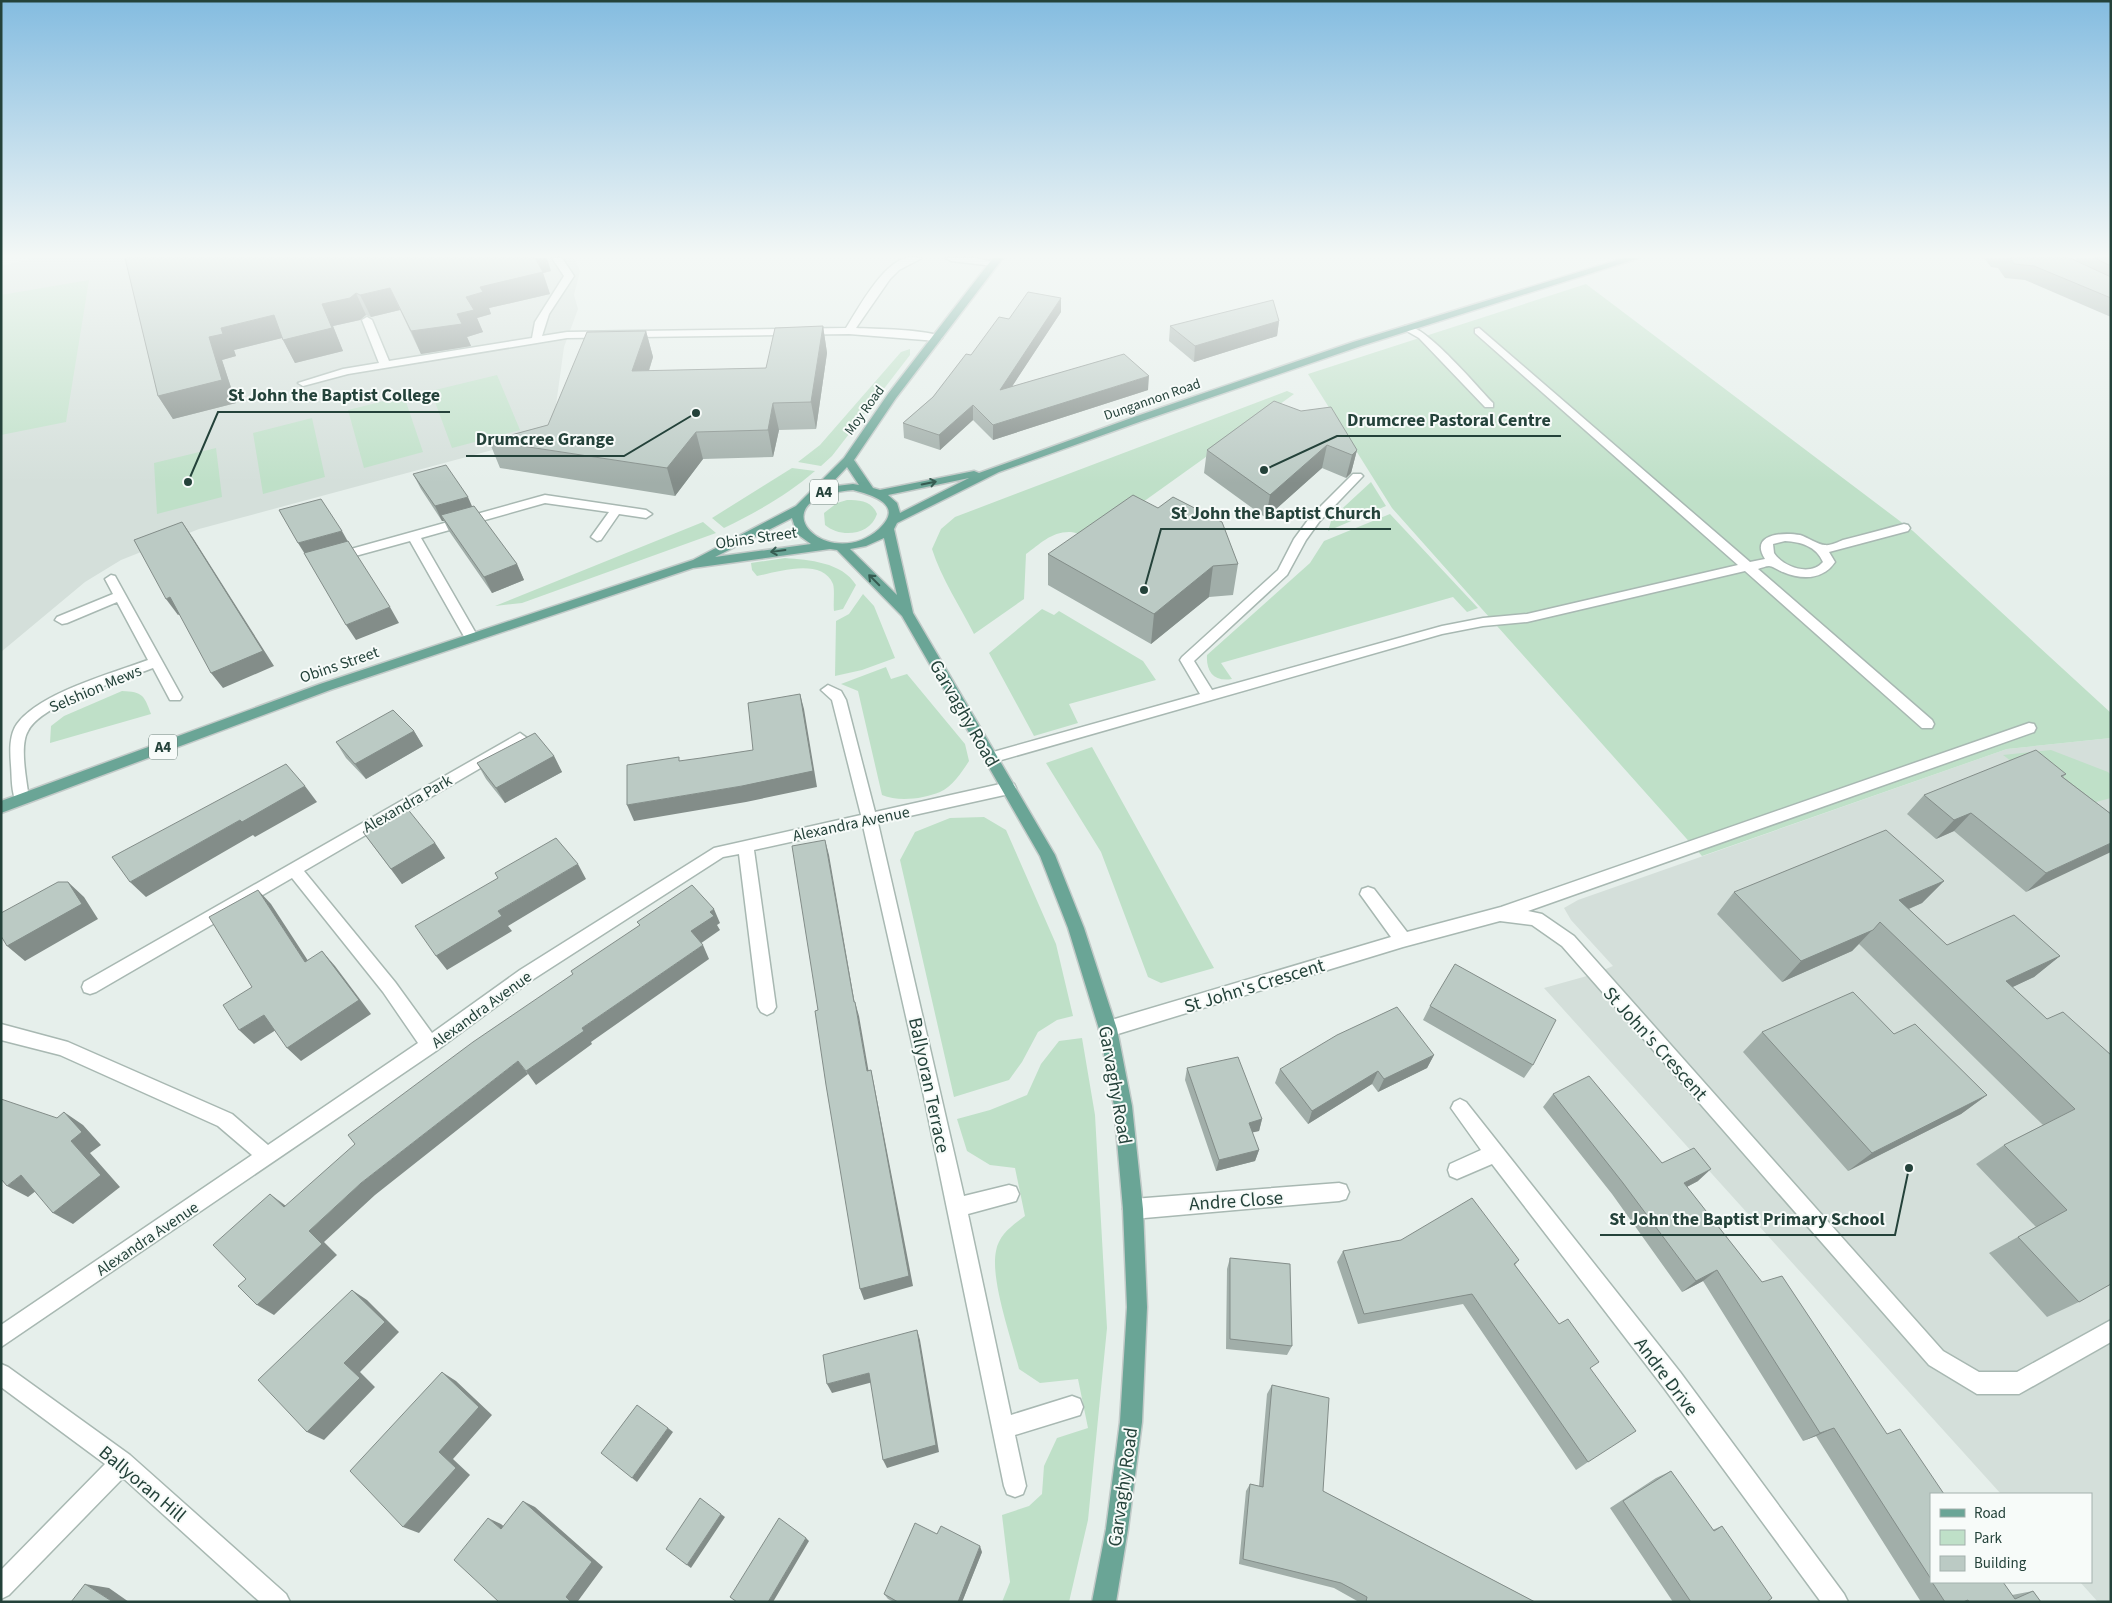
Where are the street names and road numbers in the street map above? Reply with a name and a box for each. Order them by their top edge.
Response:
street label: Dungannon Road [1101,374,1203,426]
street label: Moy Road [840,382,890,440]
road number: A4 [810,480,838,504]
street label: Obins Street [714,521,799,555]
street label: Obins Street [297,641,382,689]
street label: Garvaghy Road [922,655,1005,772]
street label: Selshion Mews [46,659,145,718]
road number: A4 [149,734,177,760]
street label: Alexandra Park [359,769,456,838]
street label: Alexandra Avenue [791,801,912,847]
street label: St John's Crescent [1181,952,1328,1021]
street label: Alexandra Avenue [427,966,536,1054]
street label: St John's Crescent [1596,981,1714,1107]
street label: Ballyoran Terrace [901,1015,956,1156]
street label: Garvaghy Road [1091,1024,1138,1147]
street label: Andre Close [1188,1185,1284,1218]
street label: Alexandra Avenue [92,1196,203,1281]
street label: Andre Drive [1627,1332,1704,1422]
street label: Garvaghy Road [1102,1426,1145,1548]
street label: Ballyoran Hill [93,1440,192,1529]

